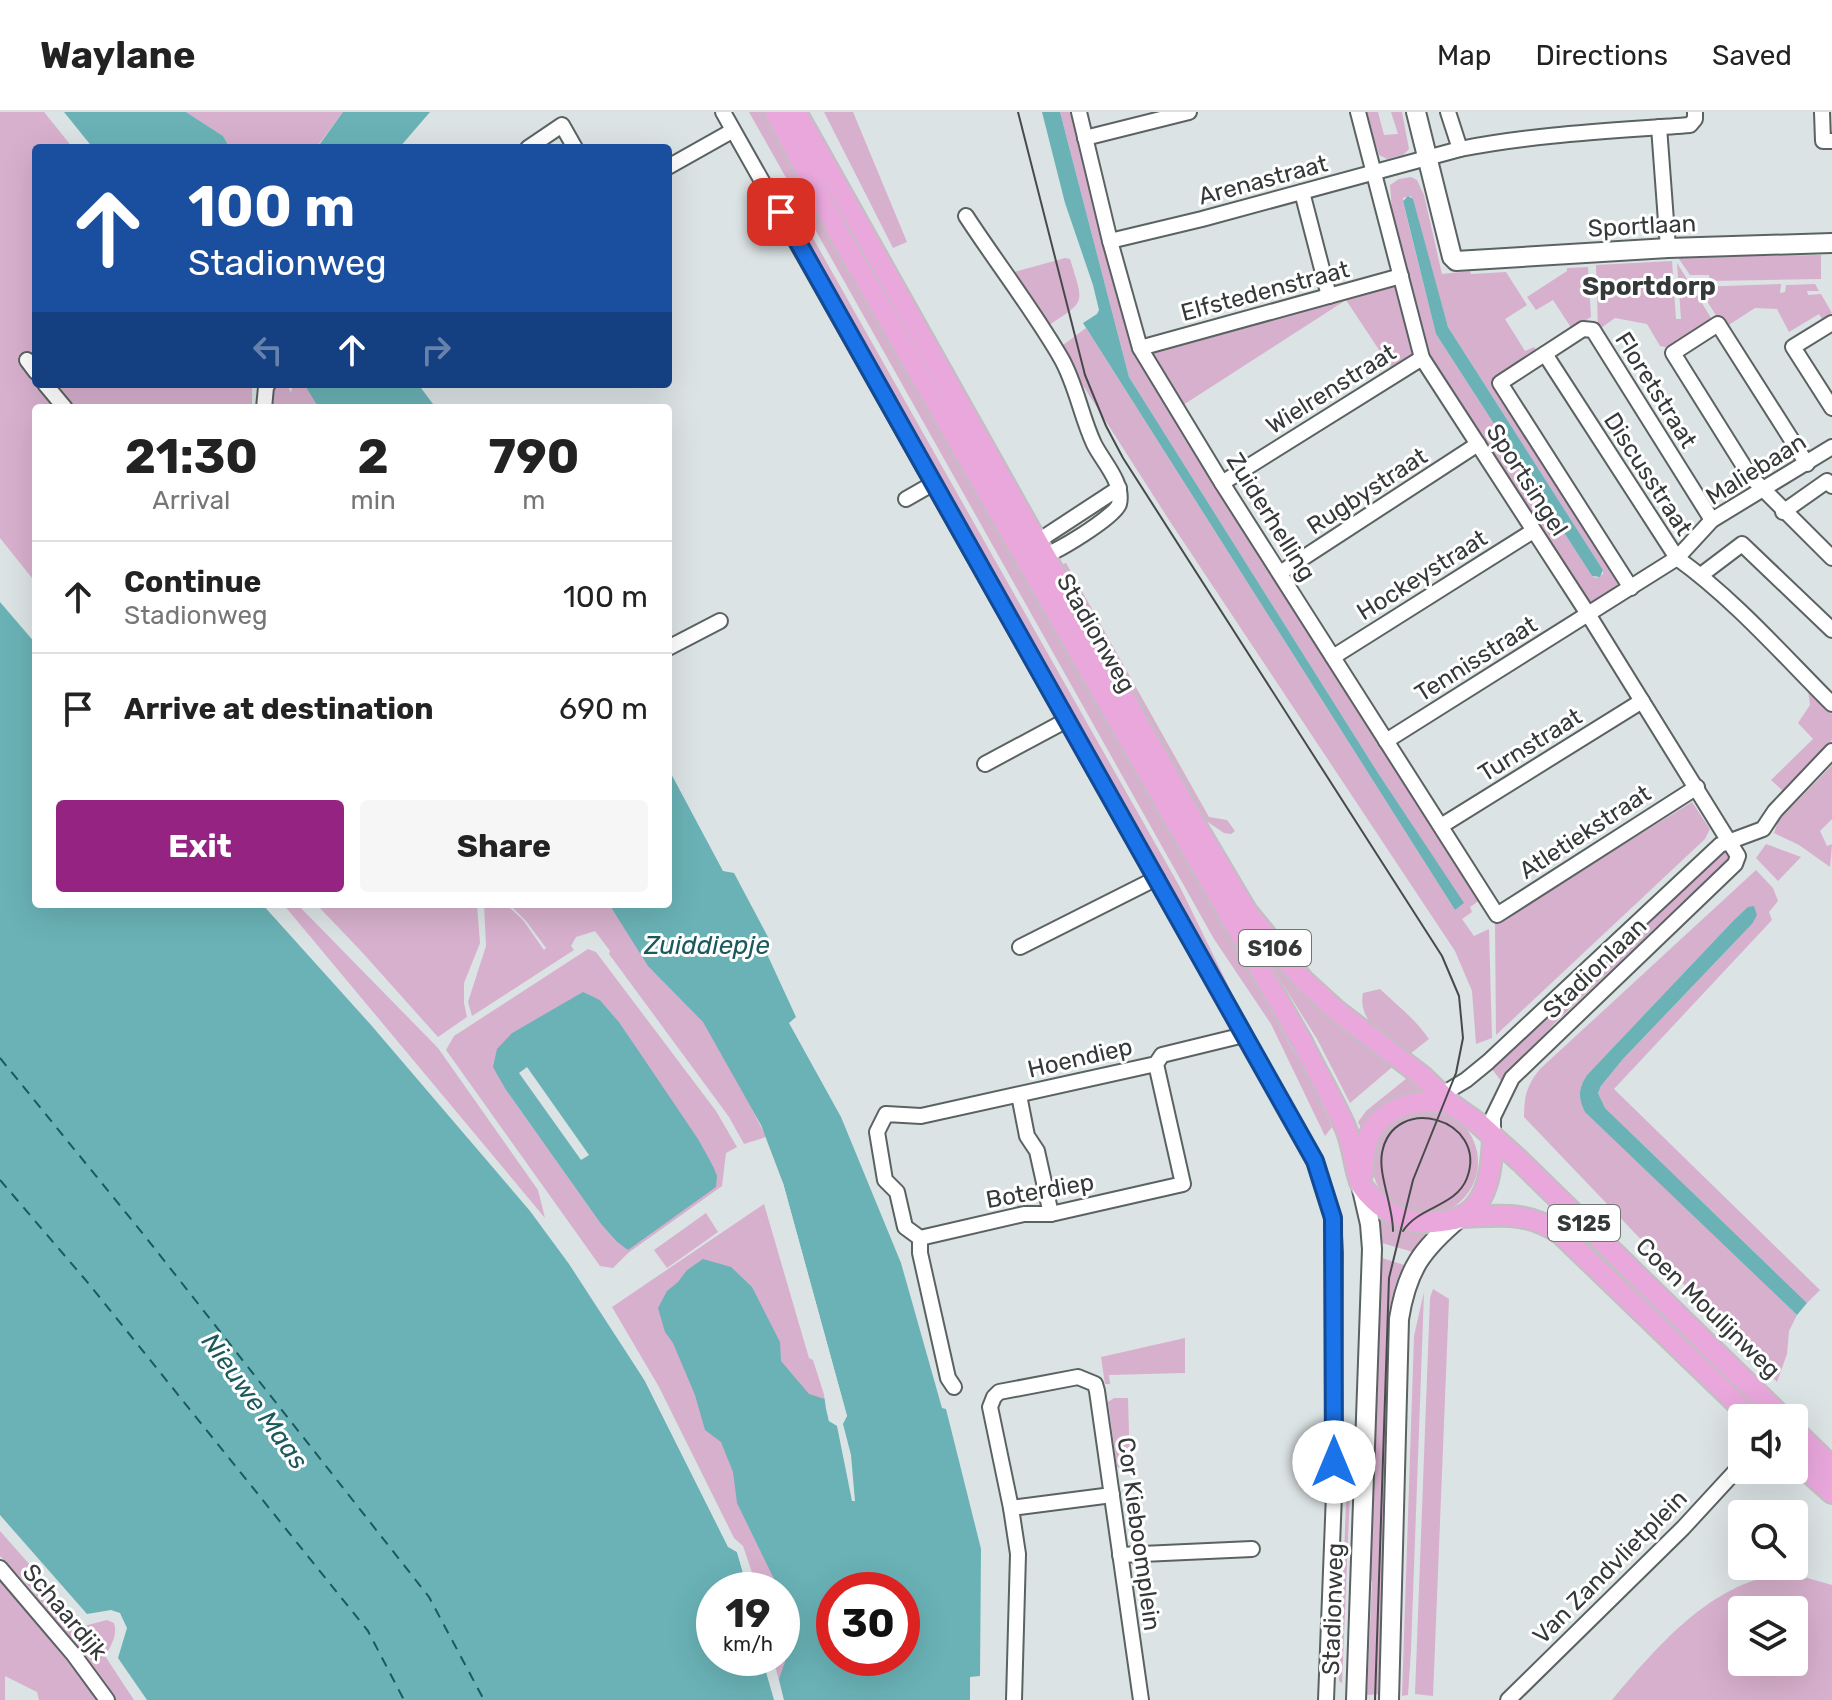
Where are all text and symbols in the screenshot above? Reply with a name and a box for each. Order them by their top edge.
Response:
text: Waylane [40,32,196,78]
text: Map [1437,39,1491,72]
text: Directions [1535,39,1668,72]
text: Saved [1712,39,1792,72]
street label: Arenastraat [1195,149,1331,211]
text: 100 m [188,174,355,240]
icon: ahead [56,176,160,280]
pin [747,178,815,246]
icon: arrive [759,190,803,234]
street label: Sportlaan [1587,209,1697,243]
text: Stadionweg [188,241,387,284]
street label: Elfstedenstraat [1178,255,1352,327]
district label: Sportdorp [1582,271,1716,302]
street label: Floretstraat [1609,327,1703,453]
icon: left [246,328,290,372]
icon: ahead [330,328,374,372]
icon: right [414,328,458,372]
street label: Wielrenstraat [1261,338,1401,440]
street label: Discusstraat [1598,407,1698,541]
street label: Sportsingel [1480,419,1574,541]
street label: Maliebaan [1701,427,1811,511]
text: 21:30 [125,428,258,485]
text: 2 [358,428,389,485]
text: 790 [488,428,579,485]
street label: Rugbystraat [1302,442,1432,540]
street label: Zuiderhelling [1221,448,1321,586]
text: Arrival [152,485,230,516]
text: min [351,485,396,516]
text: m [522,485,545,516]
street label: Hockeystraat [1352,524,1492,626]
text: Continue [124,564,261,600]
street label: Stadionweg [1051,569,1141,697]
icon: ahead [56,575,100,619]
text: 100 m [563,579,648,615]
text: Stadionweg [124,600,268,631]
street label: Tennisstraat [1410,610,1542,708]
icon: arrive [56,687,100,731]
text: Arrive at destination [124,691,434,727]
text: 690 m [559,691,648,727]
street label: Turnstraat [1473,702,1587,788]
street label: Atletiekstraat [1514,779,1656,885]
button: Exit [56,800,344,892]
button: Share [360,800,648,892]
street label: Stadionlaan [1537,912,1653,1024]
water label: Zuiddiepje [643,930,770,961]
road number: S106 [1239,930,1311,966]
street label: Hoendiep [1025,1032,1135,1084]
street label: Boterdiep [984,1168,1096,1214]
road number: S125 [1548,1205,1620,1241]
street label: Coen Moulijnweg [1630,1232,1786,1384]
water label: Nieuwe Maas [195,1327,314,1475]
map controls [1728,1404,1808,1676]
button: sound [1728,1404,1808,1484]
position arrow [1292,1420,1376,1504]
street label: Cor Kieboomplein [1112,1436,1166,1632]
street label: Van Zandvlietplein [1527,1484,1693,1650]
button: search [1728,1500,1808,1580]
street label: Stadionweg [1317,1542,1349,1676]
street label: Schaardijk [17,1558,114,1666]
speed limit sign: 30 [816,1572,920,1676]
text: 19 [725,1590,771,1637]
button: layers [1728,1596,1808,1676]
text: km/h [723,1632,773,1656]

